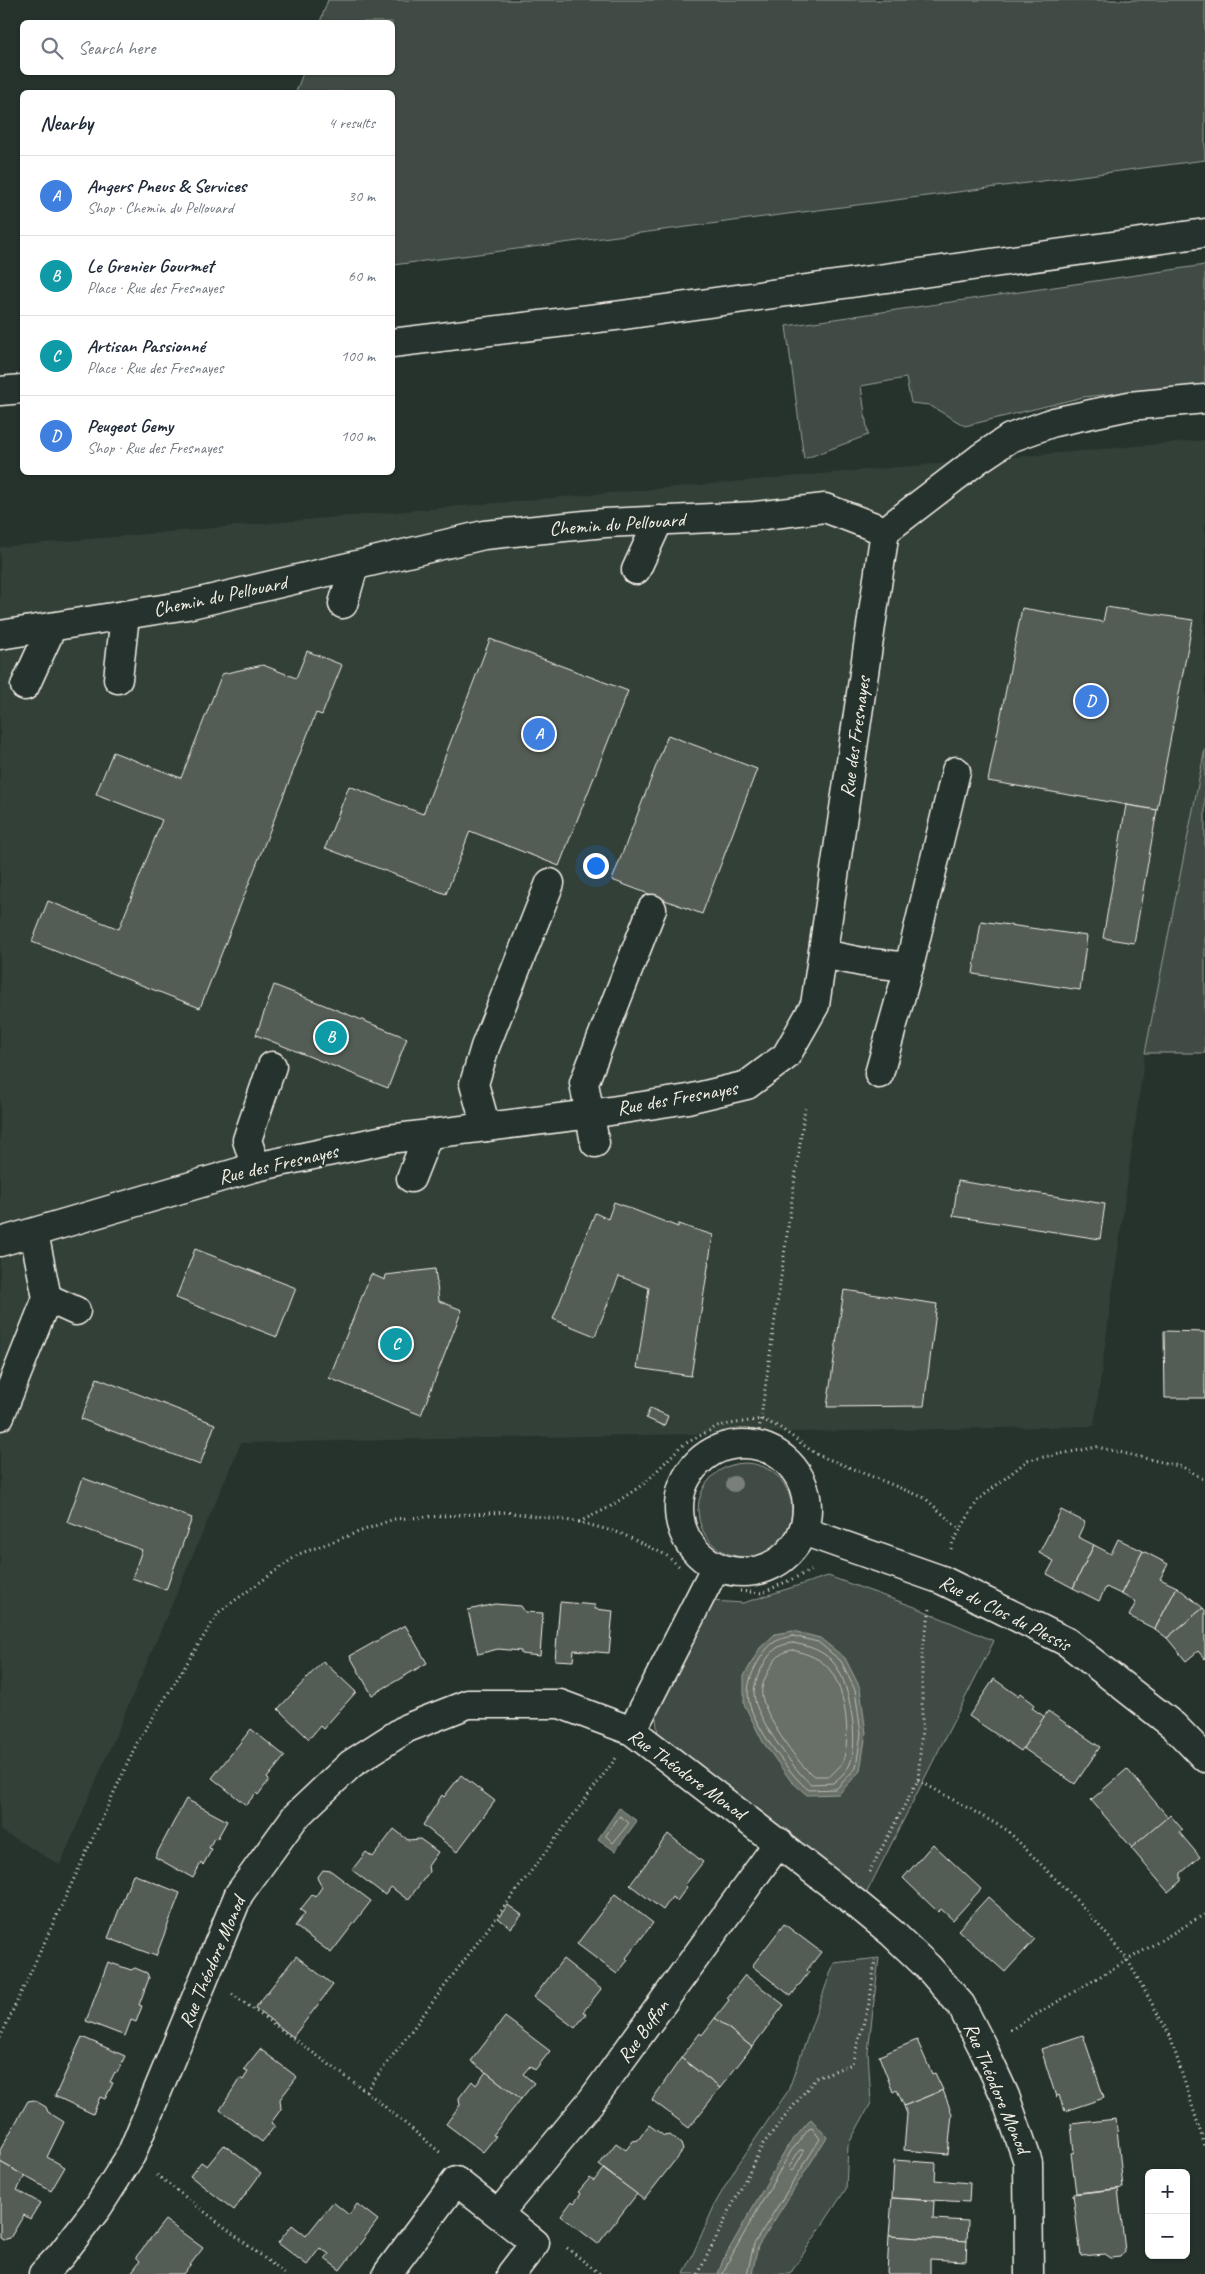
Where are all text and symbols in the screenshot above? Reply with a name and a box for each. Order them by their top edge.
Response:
search box [20,20,395,75]
icon: search [38,34,66,62]
text: Search here [78,36,155,60]
text: Nearby [40,110,93,136]
text: 4 results [328,113,375,133]
text: Angers Pneus & Services [87,174,246,198]
text: A [52,186,60,206]
text: 30 m [348,186,375,206]
text: Shop · Chemin du Pellouard [87,198,233,218]
text: Le Grenier Gourmet [87,254,213,278]
text: B [52,266,60,286]
text: 60 m [348,266,375,286]
text: Place · Rue des Fresnayes [87,278,223,298]
text: Artisan Passionné [87,334,205,358]
text: C [52,346,60,366]
text: 100 m [341,346,375,366]
text: Place · Rue des Fresnayes [87,358,223,378]
text: Peugeot Gemy [87,414,173,438]
text: D [51,426,61,446]
text: 100 m [341,426,375,446]
text: Shop · Rue des Fresnayes [87,438,222,458]
street label: Chemin du Pellouard [549,507,689,541]
street label: Chemin du Pellouard [151,569,292,622]
street label: Rue des Fresnayes [834,673,876,799]
pin: D [1075,682,1107,720]
pin: A [523,715,555,753]
your location [583,853,609,879]
pin: B [315,1018,347,1056]
street label: Rue des Fresnayes [615,1075,741,1121]
street label: Rue des Fresnayes [216,1138,342,1190]
pin: C [380,1325,412,1363]
street label: Rue du Clos du Plessis [935,1569,1077,1658]
street label: Rue Théodore Monod [623,1723,753,1827]
street label: Rue Théodore Monod [173,1890,252,2031]
street label: Rue Buffon [612,1993,675,2068]
street label: Rue Théodore Monod [958,2019,1037,2160]
map controls [1145,2169,1190,2259]
button: + [1145,2169,1190,2214]
button: − [1145,2214,1190,2259]

